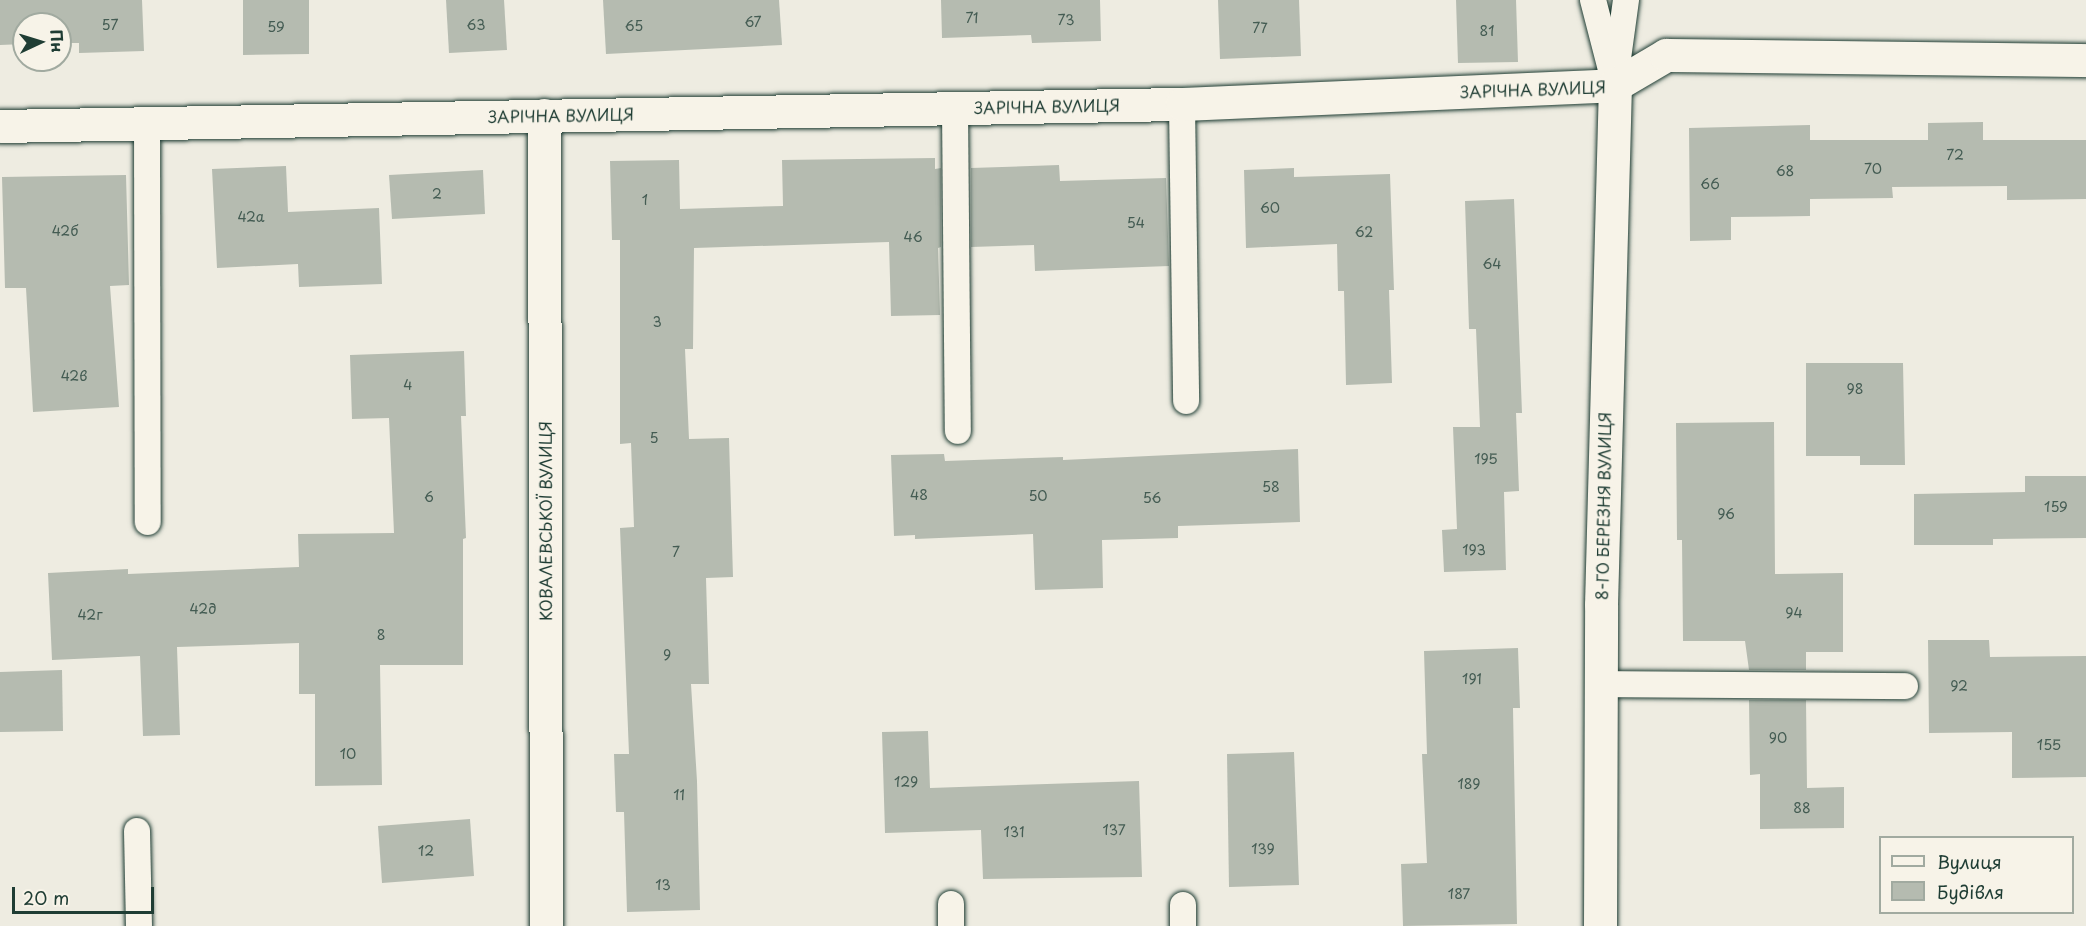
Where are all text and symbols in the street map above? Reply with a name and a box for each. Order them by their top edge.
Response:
house number: 71 [965,10,979,26]
north arrow [12,12,72,72]
house number: 73 [1058,12,1074,28]
house number: 67 [744,14,762,30]
house number: 57 [102,17,118,33]
house number: 63 [467,17,485,33]
house number: 65 [625,18,643,34]
house number: 59 [267,19,285,35]
house number: 77 [1252,20,1268,36]
house number: 81 [1480,23,1494,39]
text: Пн [45,28,71,53]
street label: ЗАРІЧНА ВУЛИЦЯ [1460,77,1606,101]
street label: ЗАРІЧНА ВУЛИЦЯ [974,95,1120,117]
street label: ЗАРІЧНА ВУЛИЦЯ [488,104,634,126]
house number: 72 [1946,147,1964,163]
house number: 70 [1864,161,1882,177]
house number: 68 [1776,163,1794,179]
house number: 66 [1700,176,1720,192]
house number: 2 [432,186,442,202]
house number: 1 [642,192,648,208]
house number: 60 [1260,200,1280,216]
house number: 42а [237,209,265,225]
house number: 54 [1127,215,1145,231]
house number: 42б [52,223,78,239]
house number: 62 [1355,224,1373,240]
house number: 46 [903,229,923,245]
house number: 64 [1482,256,1502,272]
house number: 3 [652,314,662,330]
house number: 42в [61,368,87,384]
house number: 4 [403,377,413,393]
house number: 98 [1847,381,1863,397]
street label: 8-ГО БЕРЕЗНЯ ВУЛИЦЯ [1592,410,1614,602]
street label: КОВАЛЕВСЬКОЇ ВУЛИЦЯ [535,421,555,621]
house number: 5 [649,430,659,446]
house number: 195 [1474,451,1498,467]
house number: 58 [1262,479,1280,495]
house number: 48 [910,487,928,503]
house number: 50 [1028,488,1048,504]
house number: 6 [424,489,434,505]
house number: 56 [1143,490,1161,506]
house number: 159 [2044,499,2068,515]
house number: 96 [1717,506,1735,522]
house number: 193 [1462,542,1486,558]
house number: 7 [672,544,680,560]
house number: 42д [190,601,216,617]
house number: 94 [1785,605,1803,621]
house number: 42г [78,607,102,623]
house number: 8 [377,627,385,643]
house number: 9 [663,647,671,663]
house number: 191 [1462,671,1482,687]
house number: 92 [1950,678,1968,694]
house number: 90 [1769,730,1787,746]
house number: 155 [2037,737,2061,753]
house number: 10 [340,746,356,762]
house number: 129 [894,774,918,790]
house number: 189 [1457,776,1481,792]
house number: 11 [673,787,685,803]
house number: 88 [1793,800,1811,816]
house number: 137 [1102,822,1126,838]
house number: 131 [1004,824,1024,840]
legend [1879,836,2074,914]
house number: 139 [1251,841,1275,857]
house number: 12 [418,843,434,859]
text: Вулиця [1937,848,2002,875]
scale bar [15,875,158,913]
house number: 13 [655,877,671,893]
text: Будівля [1937,878,2004,905]
text: 20 m [23,884,69,911]
house number: 187 [1448,886,1470,902]

